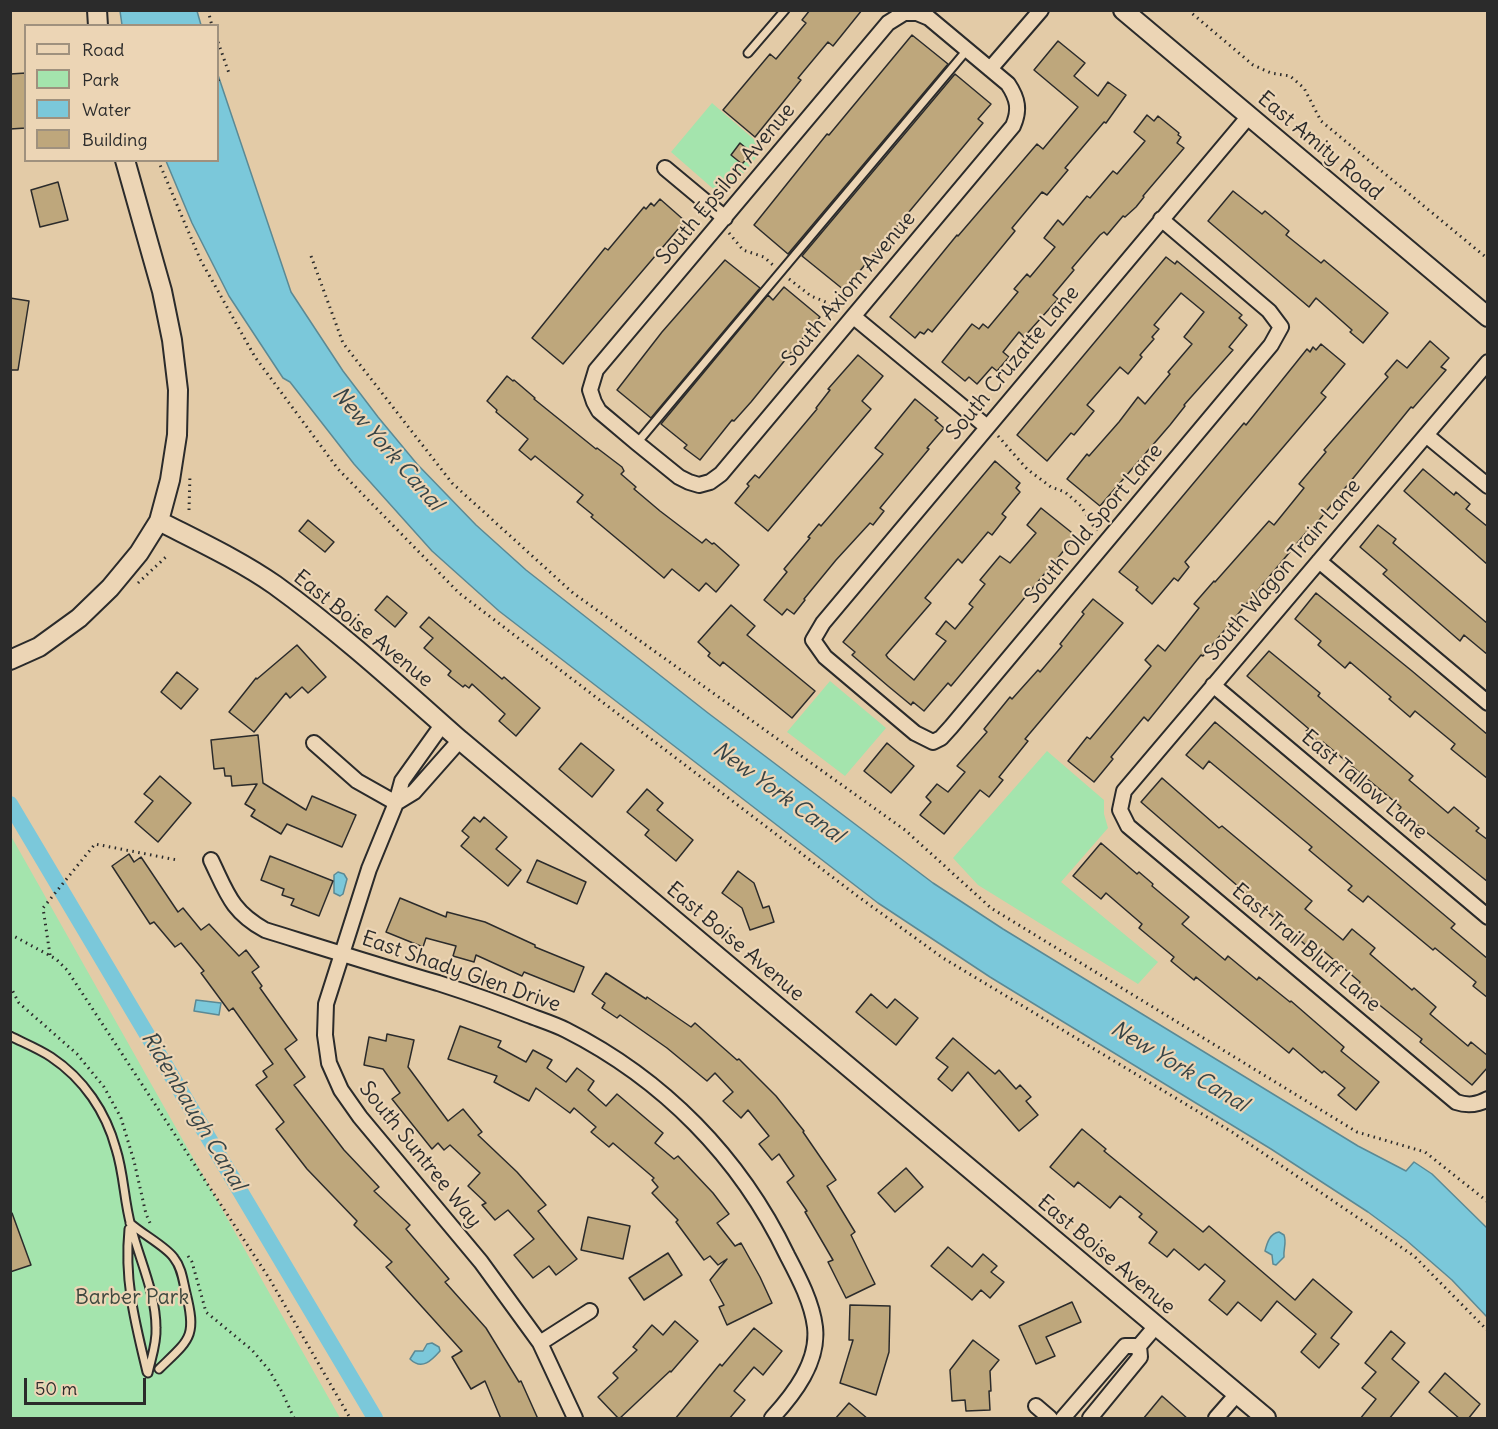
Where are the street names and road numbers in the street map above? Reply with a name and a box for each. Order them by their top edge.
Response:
street label: East Amity Road [1252,86,1388,206]
street label: South Epsilon Avenue [651,98,801,270]
street label: South Axiom Avenue [777,207,921,371]
street label: South Cruzatte Lane [941,281,1085,445]
street label: South Old Sport Lane [1020,439,1168,609]
street label: South Wagon Train Lane [1200,474,1366,666]
street label: East Boise Avenue [288,565,438,693]
street label: East Tallow Lane [1296,725,1432,845]
street label: East Boise Avenue [661,877,809,1007]
street label: East Trail Bluff Lane [1227,879,1385,1017]
street label: East Shady Glen Drive [358,926,564,1018]
street label: South Suntree Way [353,1077,487,1233]
street label: East Boise Avenue [1032,1190,1180,1320]

